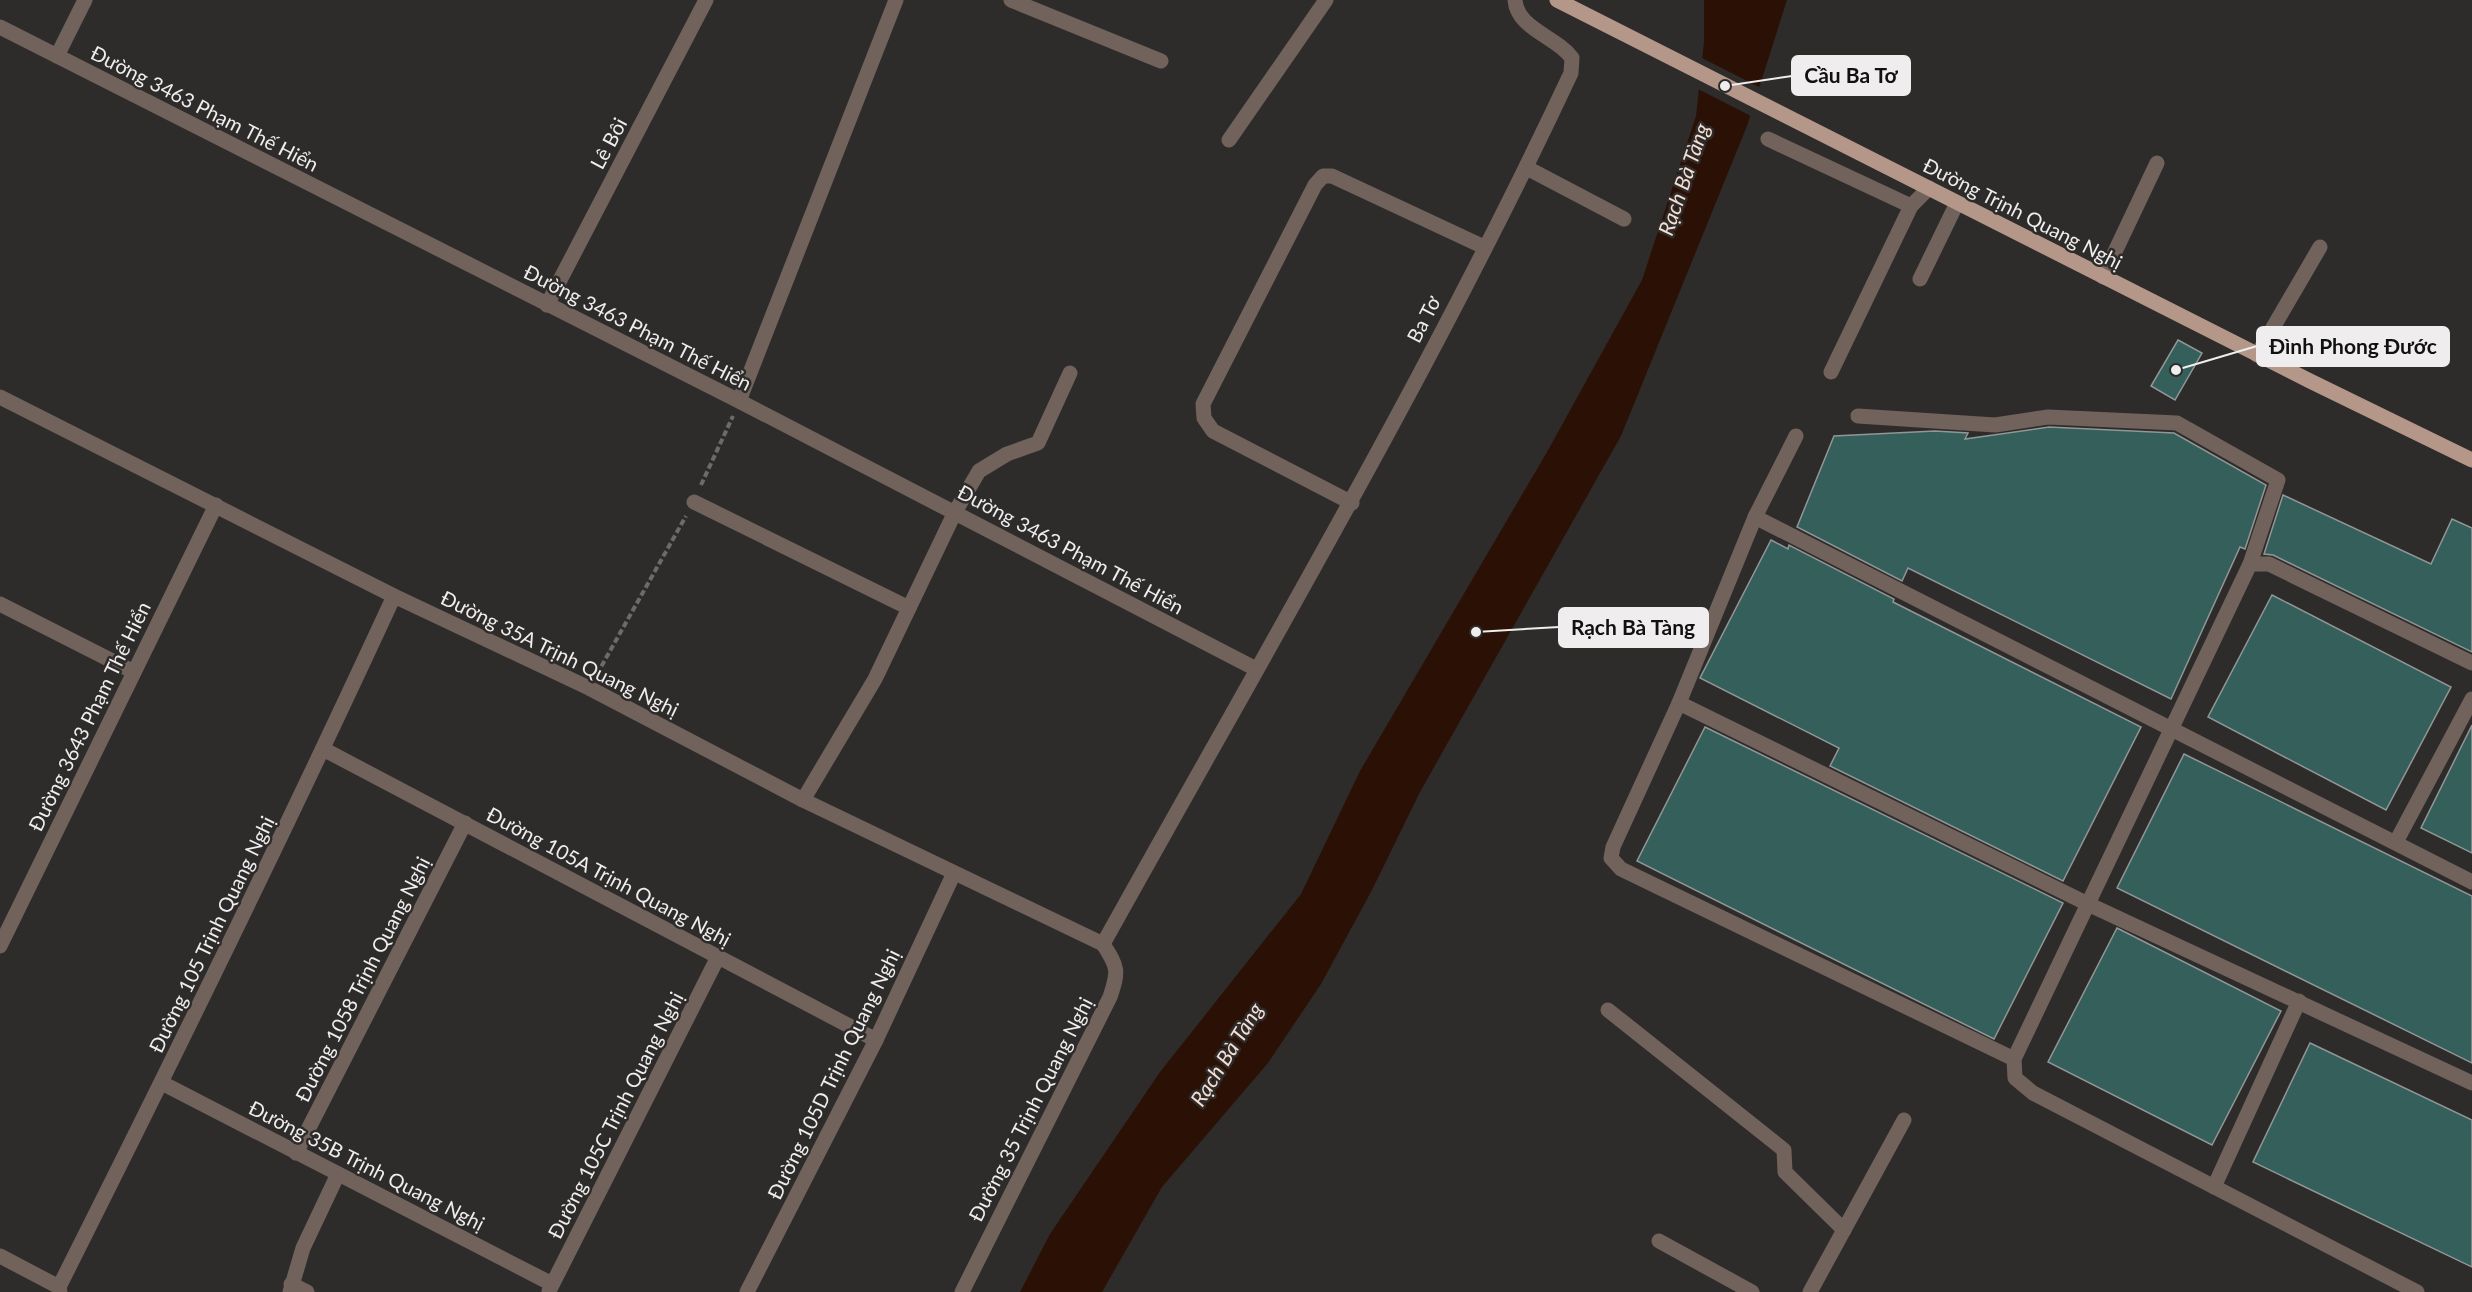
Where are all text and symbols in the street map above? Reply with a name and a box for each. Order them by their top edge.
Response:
street label: Đường 3463 Phạm Thế Hiển [87,40,323,176]
callout: Cầu Ba Tơ [1792,56,1910,95]
text: Cầu Ba Tơ [1804,62,1899,87]
street label: Lê Bôi [585,113,631,173]
water label: Rạch Bà Tàng [1652,119,1714,238]
street label: Đường Trịnh Quang Nghị [1919,152,2127,274]
street label: Đường 3463 Phạm Thế Hiển [520,259,756,395]
street label: Ba Tơ [1401,291,1445,346]
callout: Đình Phong Đước [2257,327,2449,366]
text: Đình Phong Đước [2268,333,2437,358]
street label: Đường 3463 Phạm Thế Hiển [954,479,1188,619]
street label: Đường 35A Trịnh Quang Nghị [437,585,683,721]
street label: Đường 3643 Phạm Thế Hiển [23,597,155,835]
callout: Rạch Bà Tàng [1559,608,1708,647]
text: Rạch Bà Tàng [1571,614,1695,639]
street label: Đường 105A Trịnh Quang Nghị [483,801,735,951]
street label: Đường 105 Trịnh Quang Nghị [143,812,279,1056]
street label: Đường 1058 Trịnh Quang Nghị [290,853,434,1105]
street label: Đường 105D Trịnh Quang Nghị [762,945,904,1203]
street label: Đường 105C Trịnh Quang Nghị [542,988,688,1242]
street label: Đường 35 Trịnh Quang Nghị [963,993,1097,1225]
water label: Rạch Bà Tàng [1184,997,1268,1110]
street label: Đường 35B Trịnh Quang Nghị [245,1095,489,1235]

